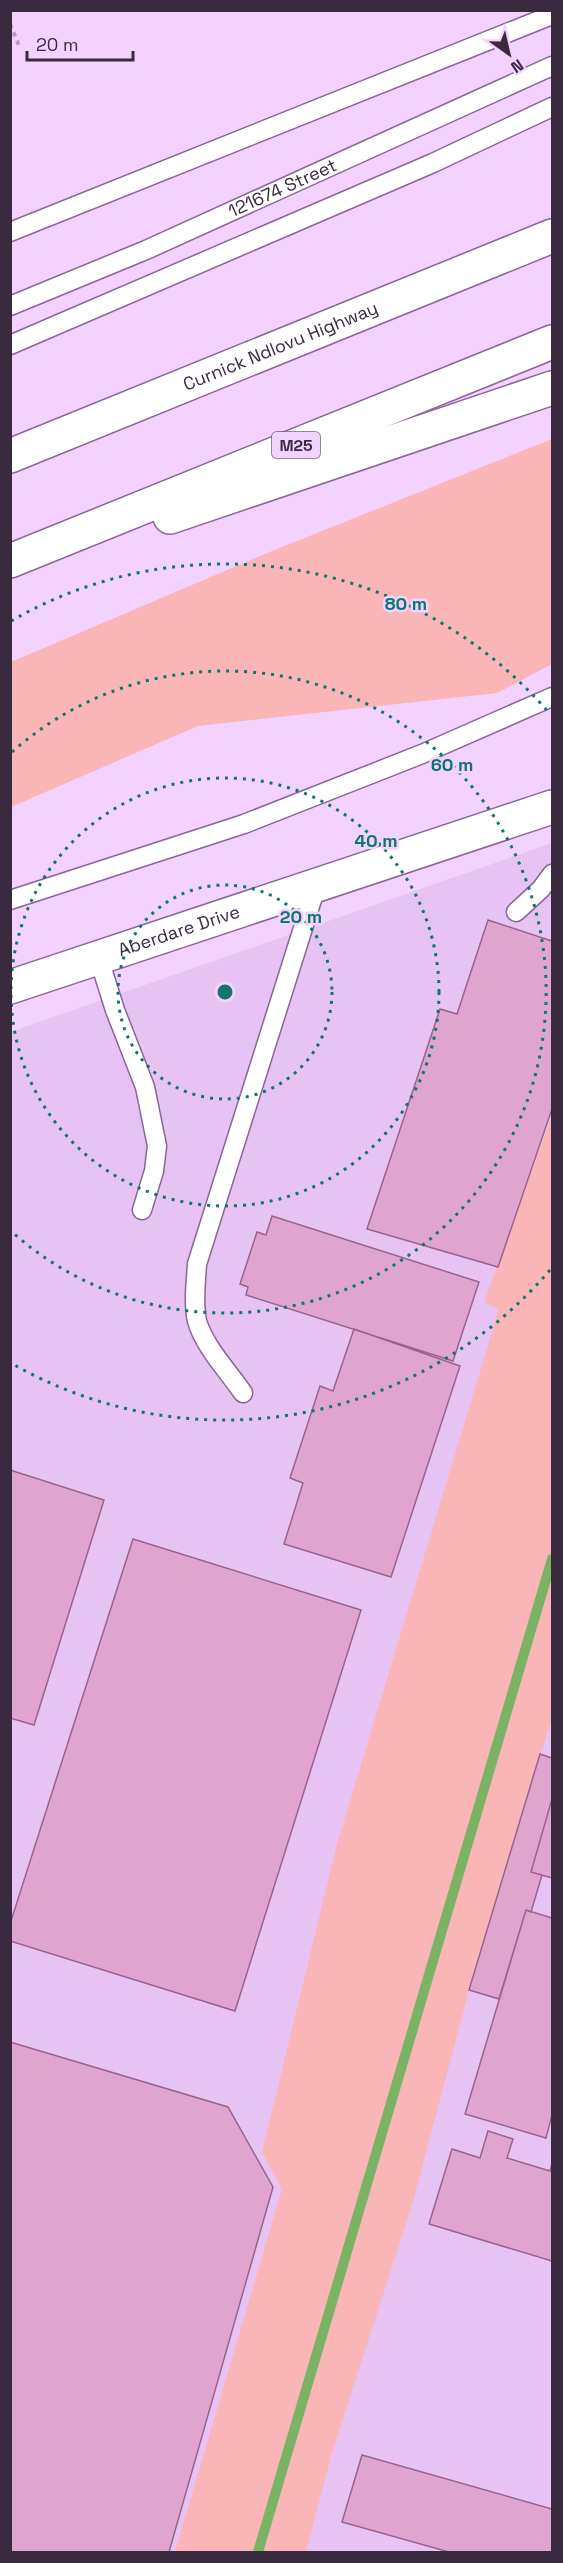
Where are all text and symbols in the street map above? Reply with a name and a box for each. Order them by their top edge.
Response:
scale bar [27,24,134,62]
north arrow [479,24,539,84]
text: 20 m [36,33,79,56]
text: N [507,54,527,78]
street label: 121674 Street [224,153,340,222]
street label: Curnick Ndlovu Highway [180,296,381,396]
road number: M25 [272,432,320,458]
text: 80 m [385,592,427,615]
text: 60 m [431,753,473,776]
text: 40 m [354,829,398,852]
street label: Aberdare Drive [115,900,243,961]
text: 20 m [280,905,322,928]
centre of rings [215,982,235,1002]

